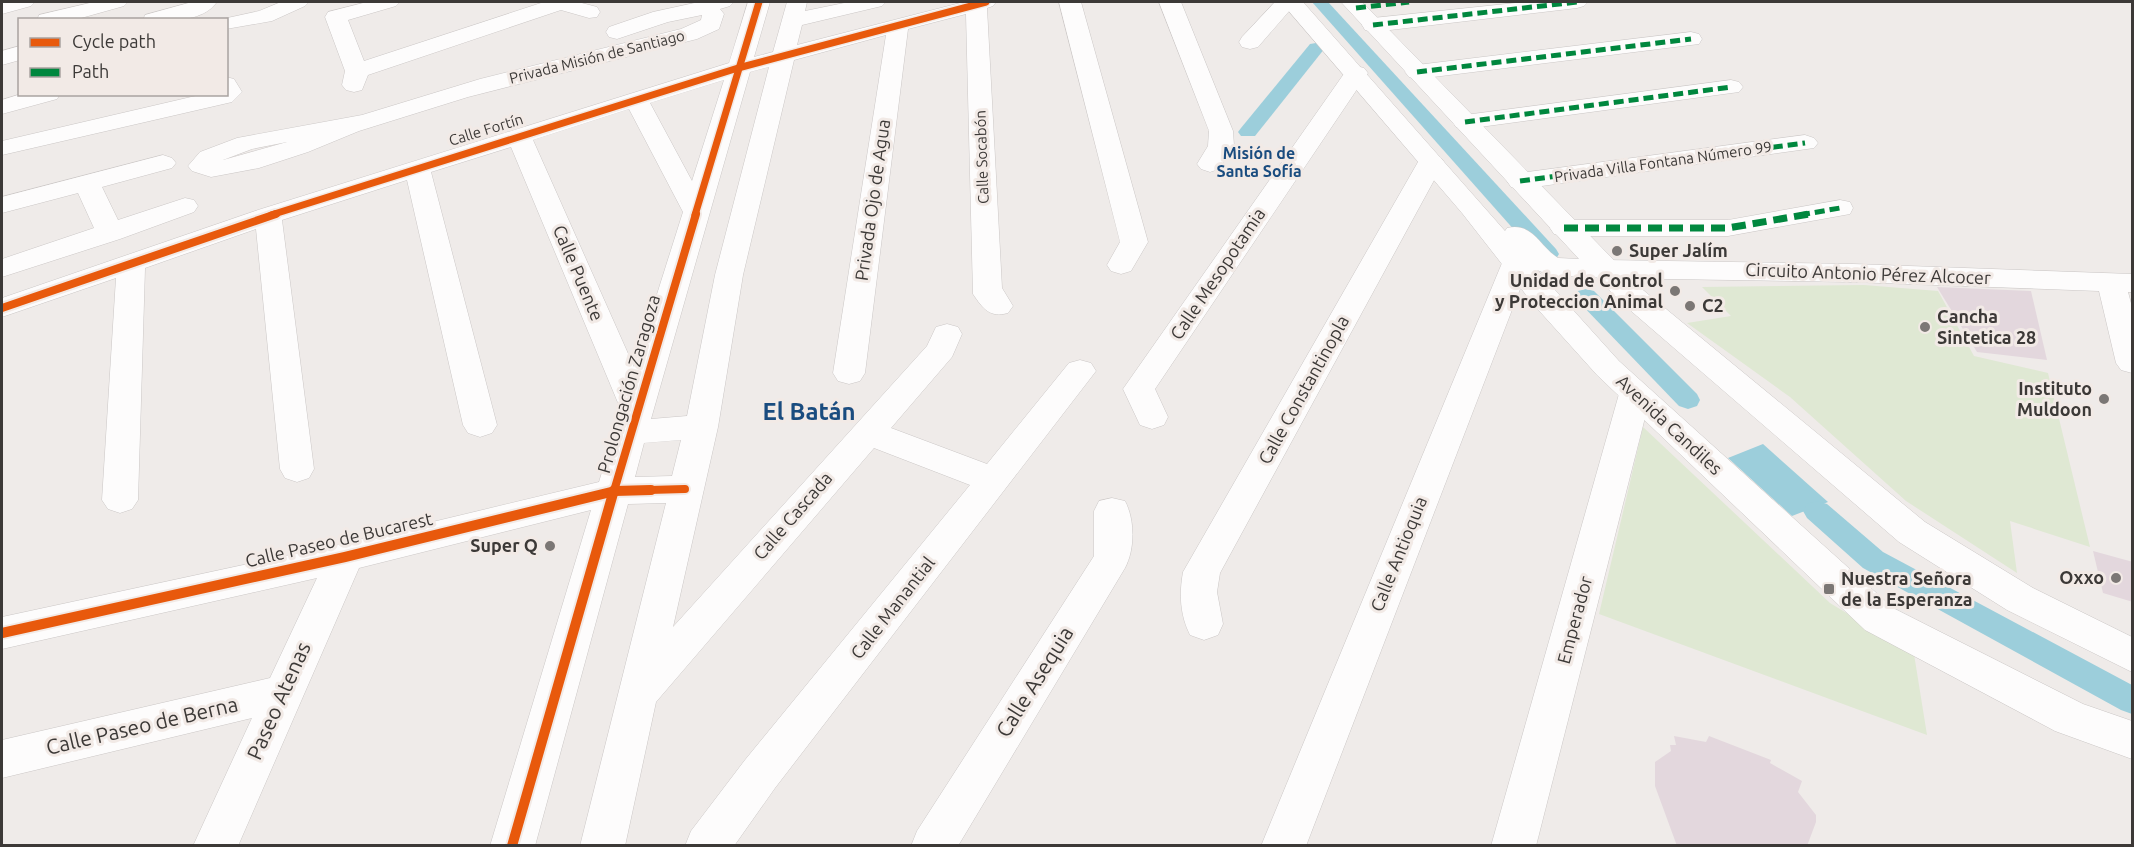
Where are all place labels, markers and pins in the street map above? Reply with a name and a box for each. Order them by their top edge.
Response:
place label: Super Jalím [1629,240,1728,260]
marker: Super Jalím [1610,244,1624,258]
place label: Unidad de Control y Proteccion Animal [1495,270,1664,311]
marker: Unidad de Control y Proteccion Animal [1668,284,1682,298]
place label: C2 [1702,295,1724,315]
marker: C2 [1683,299,1697,313]
place label: Cancha Sintetica 28 [1937,306,2036,347]
marker: Cancha Sintetica 28 [1918,320,1932,334]
place label: Instituto Muldoon [2017,378,2092,419]
marker: Instituto Muldoon [2097,392,2111,406]
place label: Super Q [470,535,538,555]
marker: Super Q [543,539,557,553]
place label: Oxxo [2059,567,2104,587]
place label: Nuestra Señora de la Esperanza [1841,568,1972,609]
marker: Oxxo [2109,571,2123,585]
marker: Nuestra Señora de la Esperanza [1822,582,1836,596]

